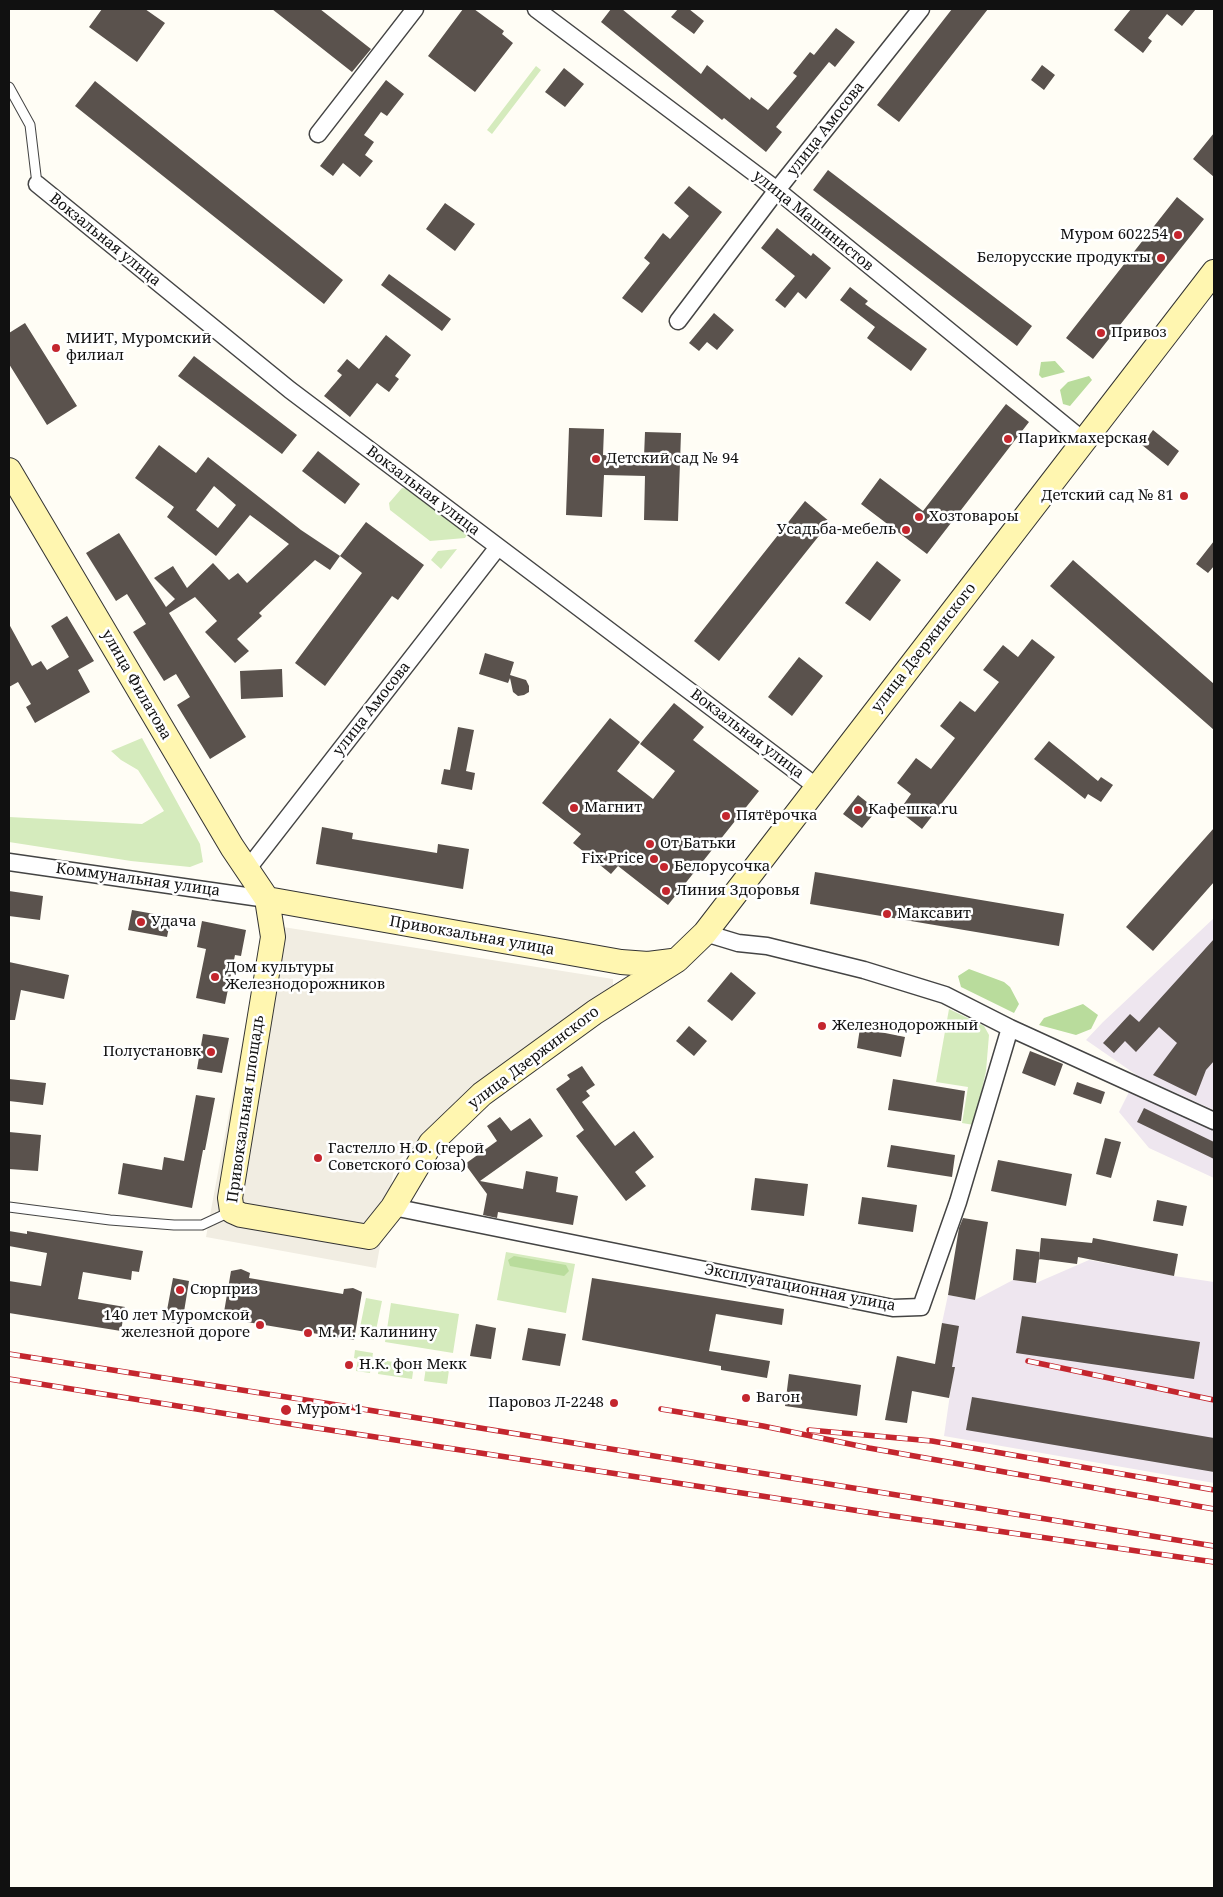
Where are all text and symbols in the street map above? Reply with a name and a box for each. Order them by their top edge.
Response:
street label: улица Амосова [784,78,868,180]
street label: улица Машинистов [749,167,877,275]
street label: Вокзальная улица [46,190,164,290]
place label: Муром 602254 [1060,226,1168,244]
marker: Муром 602254 [1172,229,1184,241]
place label: Белорусские продукты [977,249,1151,267]
marker: Белорусские продукты [1155,252,1167,264]
place label: Привоз [1111,324,1167,342]
marker: Привоз [1095,327,1107,339]
place label: МИИТ, Муромский филиал [66,330,211,365]
marker: МИИТ, Муромский филиал [50,342,62,354]
place label: Парикмахерская [1018,430,1147,448]
marker: Парикмахерская [1002,433,1014,445]
street label: Вокзальная улица [363,442,483,540]
place label: Детский сад № 94 [606,450,739,468]
marker: Детский сад № 94 [590,453,602,465]
place label: Детский сад № 81 [1041,487,1174,505]
marker: Детский сад № 81 [1178,490,1190,502]
place label: Хозтовароы [929,508,1019,526]
marker: Хозтовароы [913,511,925,523]
place label: Усадьба-мебель [777,521,896,539]
marker: Усадьба-мебель [900,524,912,536]
street label: улица Дзержинского [868,580,980,716]
street label: улица Филатова [97,627,175,743]
street label: улица Амосова [330,658,414,760]
street label: Вокзальная улица [687,685,807,783]
place label: Магнит [584,799,642,817]
place label: Кафешка.ru [868,801,958,819]
marker: Магнит [568,802,580,814]
marker: Кафешка.ru [852,804,864,816]
place label: Пятёрочка [736,807,817,825]
marker: Пятёрочка [720,810,732,822]
place label: От Батьки [660,835,736,853]
marker: От Батьки [644,838,656,850]
place label: Fix Price [581,850,644,868]
marker: Fix Price [648,853,660,865]
place label: Белорусочка [674,858,770,876]
street label: Коммунальная улица [55,860,221,900]
marker: Белорусочка [658,861,670,873]
place label: Линия Здоровья [676,882,800,900]
marker: Линия Здоровья [660,885,672,897]
place label: Максавит [897,905,971,923]
marker: Максавит [881,908,893,920]
place label: Удача [151,913,197,931]
street label: Привокзальная улица [388,913,556,959]
marker: Удача [135,916,147,928]
place label: Дом культуры Железнодорожников [225,959,385,994]
marker: Дом культуры Железнодорожников [209,971,221,983]
street label: улица Дзержинского [465,1003,603,1113]
street label: Привокзальная площадь [224,1014,268,1204]
place label: Железнодорожный [832,1017,978,1035]
marker: Железнодорожный [816,1020,828,1032]
place label: Полустановк [103,1043,201,1061]
marker: Полустановк [205,1046,217,1058]
place label: Гастелло Н.Ф. (герой Советского Союза) [328,1140,484,1175]
marker: Гастелло Н.Ф. (герой Советского Союза) [312,1152,324,1164]
street label: Эксплуатационная улица [703,1261,897,1315]
place label: Сюрприз [190,1281,258,1299]
marker: Сюрприз [174,1284,186,1296]
place label: 140 лет Муромской железной дороге [103,1307,250,1342]
marker: 140 лет Муромской железной дороге [254,1319,266,1331]
place label: М. И. Калинину [318,1324,437,1342]
marker: М. И. Калинину [302,1327,314,1339]
place label: Н.К. фон Мекк [359,1356,467,1374]
marker: Н.К. фон Мекк [343,1359,355,1371]
place label: Вагон [756,1389,800,1407]
marker: Вагон [740,1392,752,1404]
place label: Паровоз Л-2248 [488,1394,604,1412]
marker: Паровоз Л-2248 [608,1397,620,1409]
place label: Муром 1 [297,1401,363,1419]
marker: Муром 1 [279,1403,293,1417]

